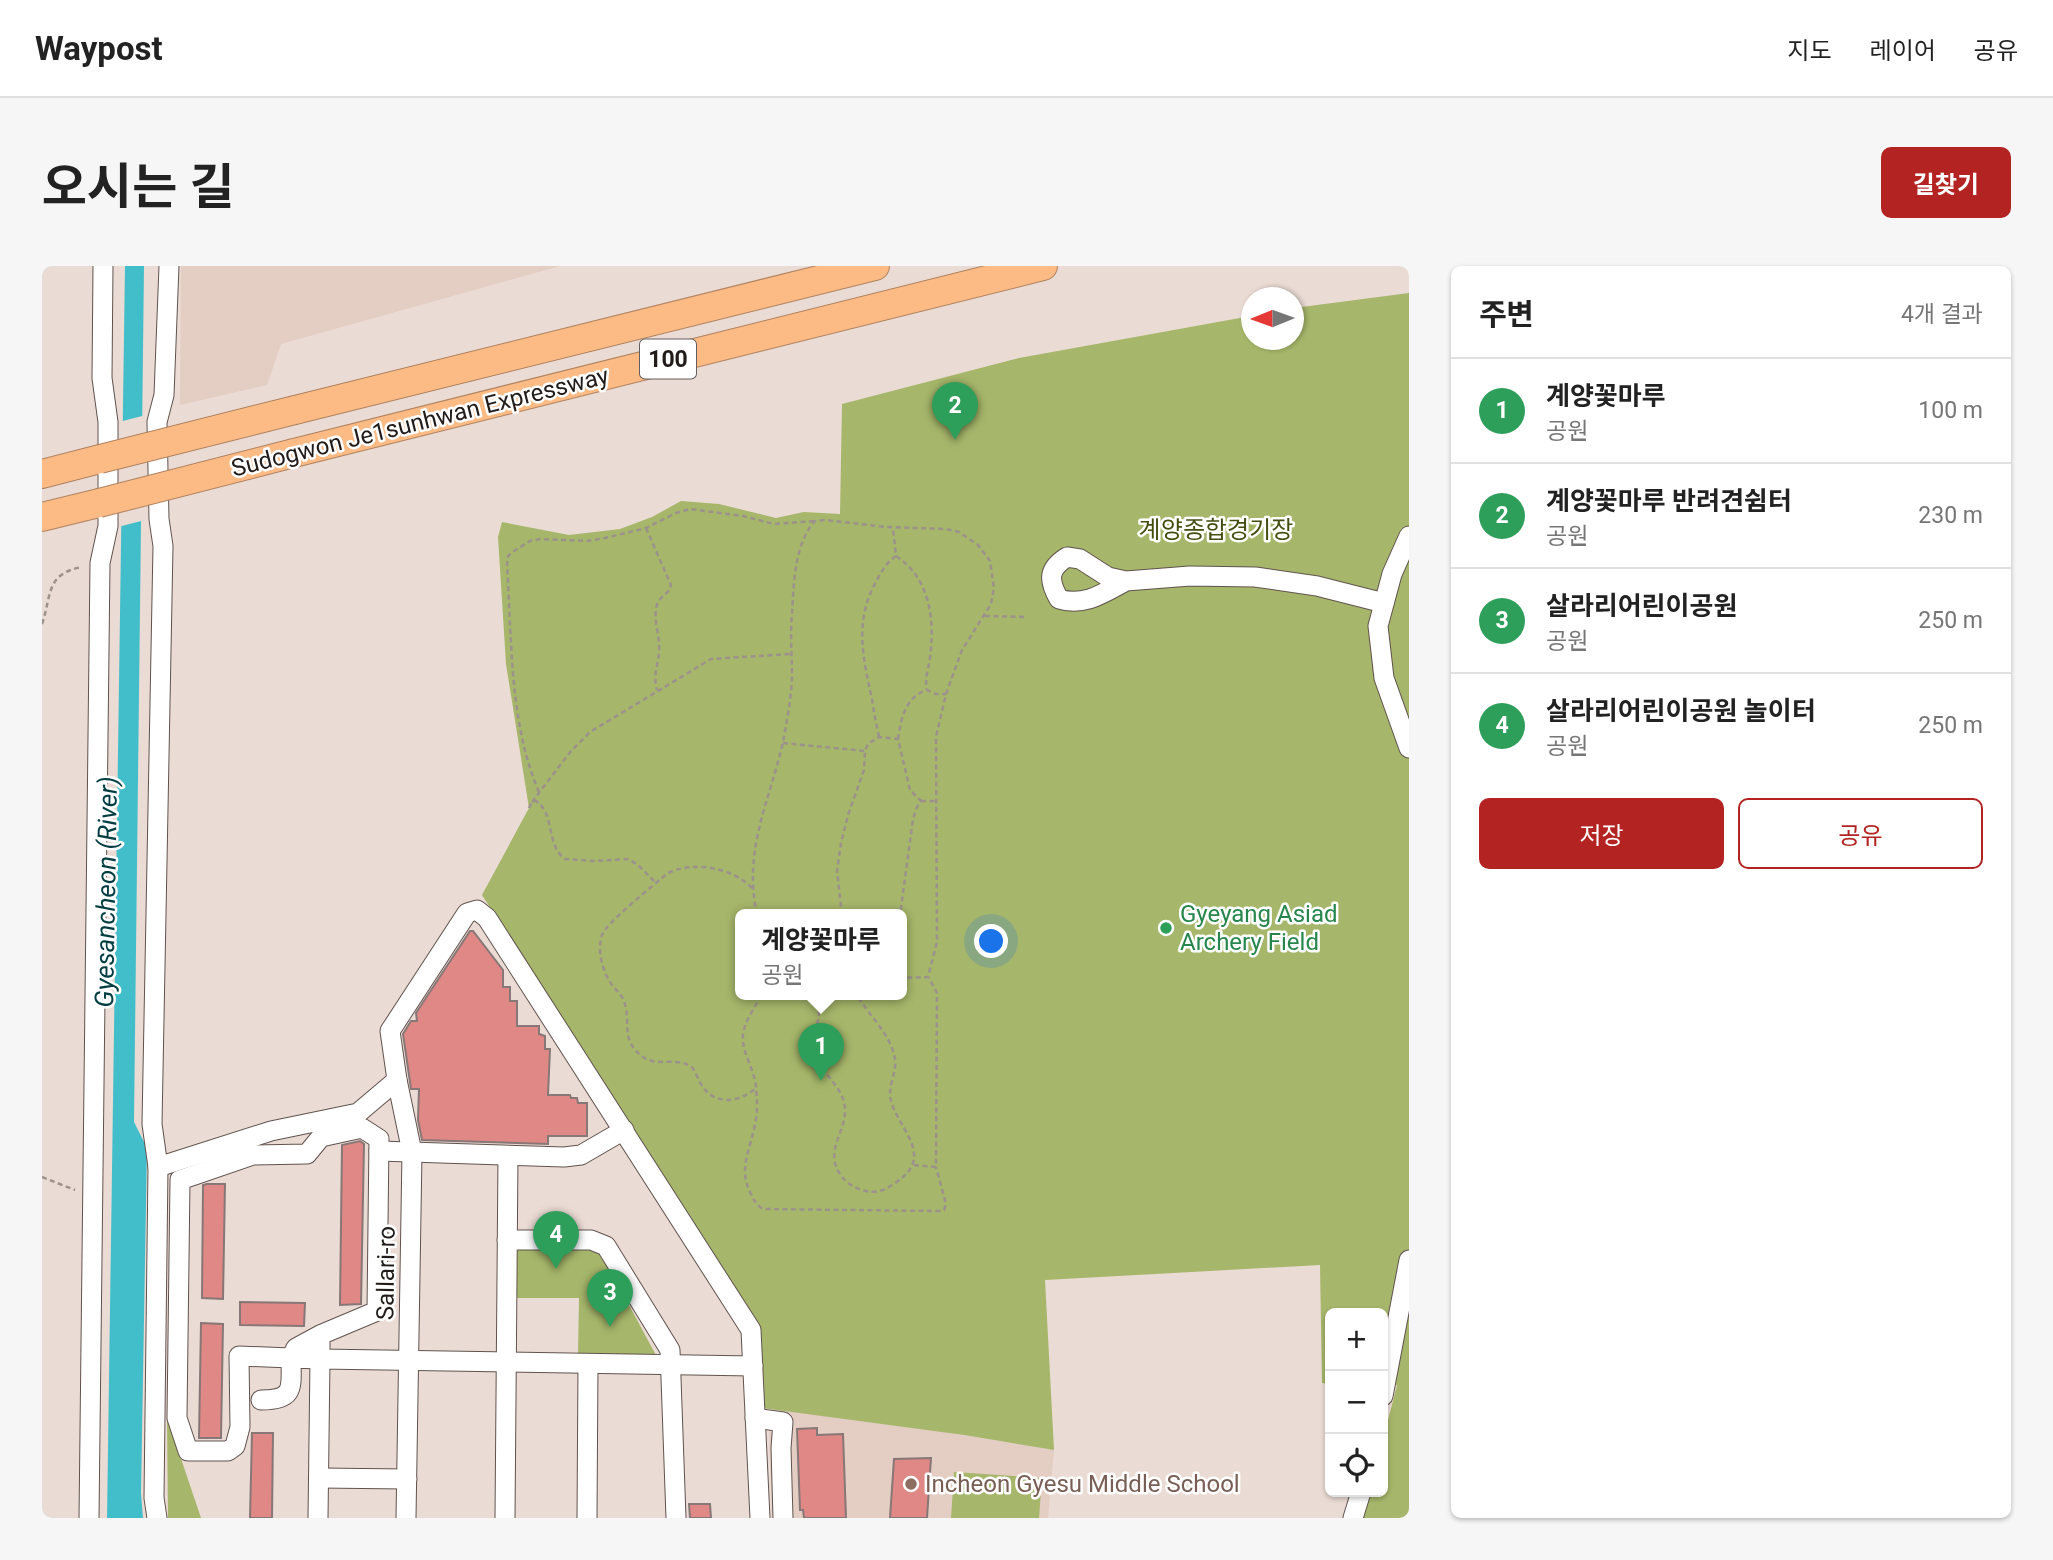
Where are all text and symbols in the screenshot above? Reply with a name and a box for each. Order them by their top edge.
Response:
text: Waypost [35,29,163,68]
text: 지도 [1787,37,1832,65]
text: 레이어 [1870,37,1936,65]
text: 공유 [1974,37,2018,65]
button: 길찾기 [1881,147,2011,218]
text: 오시는 길 [42,159,235,216]
north arrow [1241,287,1304,350]
text: 주변 [1479,297,1534,332]
text: 4개 결과 [1901,301,1983,328]
road number: 100 [640,340,696,379]
street label: Sudogwon Je1sunhwan Expressway [229,361,612,482]
text: 계양꽃마루 [1546,381,1666,411]
pin: 2 [932,382,978,440]
text: 1 [1495,397,1509,424]
text: 100 m [1918,397,1983,424]
text: 공원 [1546,418,1588,445]
text: 계양꽃마루 반려견쉼터 [1546,486,1792,516]
text: 2 [1495,502,1509,529]
text: 230 m [1918,502,1983,529]
park label: 계양종합경기장 [1139,516,1293,544]
text: 공원 [1546,523,1588,550]
text: 살라리어린이공원 [1546,591,1737,621]
text: 3 [1495,607,1509,634]
text: 250 m [1918,607,1983,634]
text: 공원 [1546,628,1588,655]
text: 살라리어린이공원 놀이터 [1546,696,1816,726]
text: 4 [1495,712,1509,739]
text: 250 m [1918,712,1983,739]
text: 공원 [1546,733,1588,760]
water label: Gyesancheon (River) [89,776,123,1008]
button: 저장 [1479,798,1724,869]
button: 공유 [1738,798,1983,869]
place label: Gyeyang Asiad Archery Field [1180,900,1338,956]
popup [735,909,907,1000]
marker: Gyeyang Asiad Archery Field [1158,920,1174,936]
your location [974,924,1008,958]
text: 계양꽃마루 [761,925,881,955]
text: 공원 [761,962,804,989]
pin: 1 [798,1023,844,1081]
pin: 4 [533,1211,579,1269]
street label: Sallari-ro [371,1226,401,1320]
pin: 3 [587,1269,633,1327]
map controls [1325,1308,1388,1497]
button: + [1325,1308,1388,1371]
button: − [1325,1371,1388,1434]
button: locate [1325,1434,1388,1497]
place label: Incheon Gyesu Middle School [925,1470,1240,1498]
marker: Incheon Gyesu Middle School [903,1476,919,1492]

